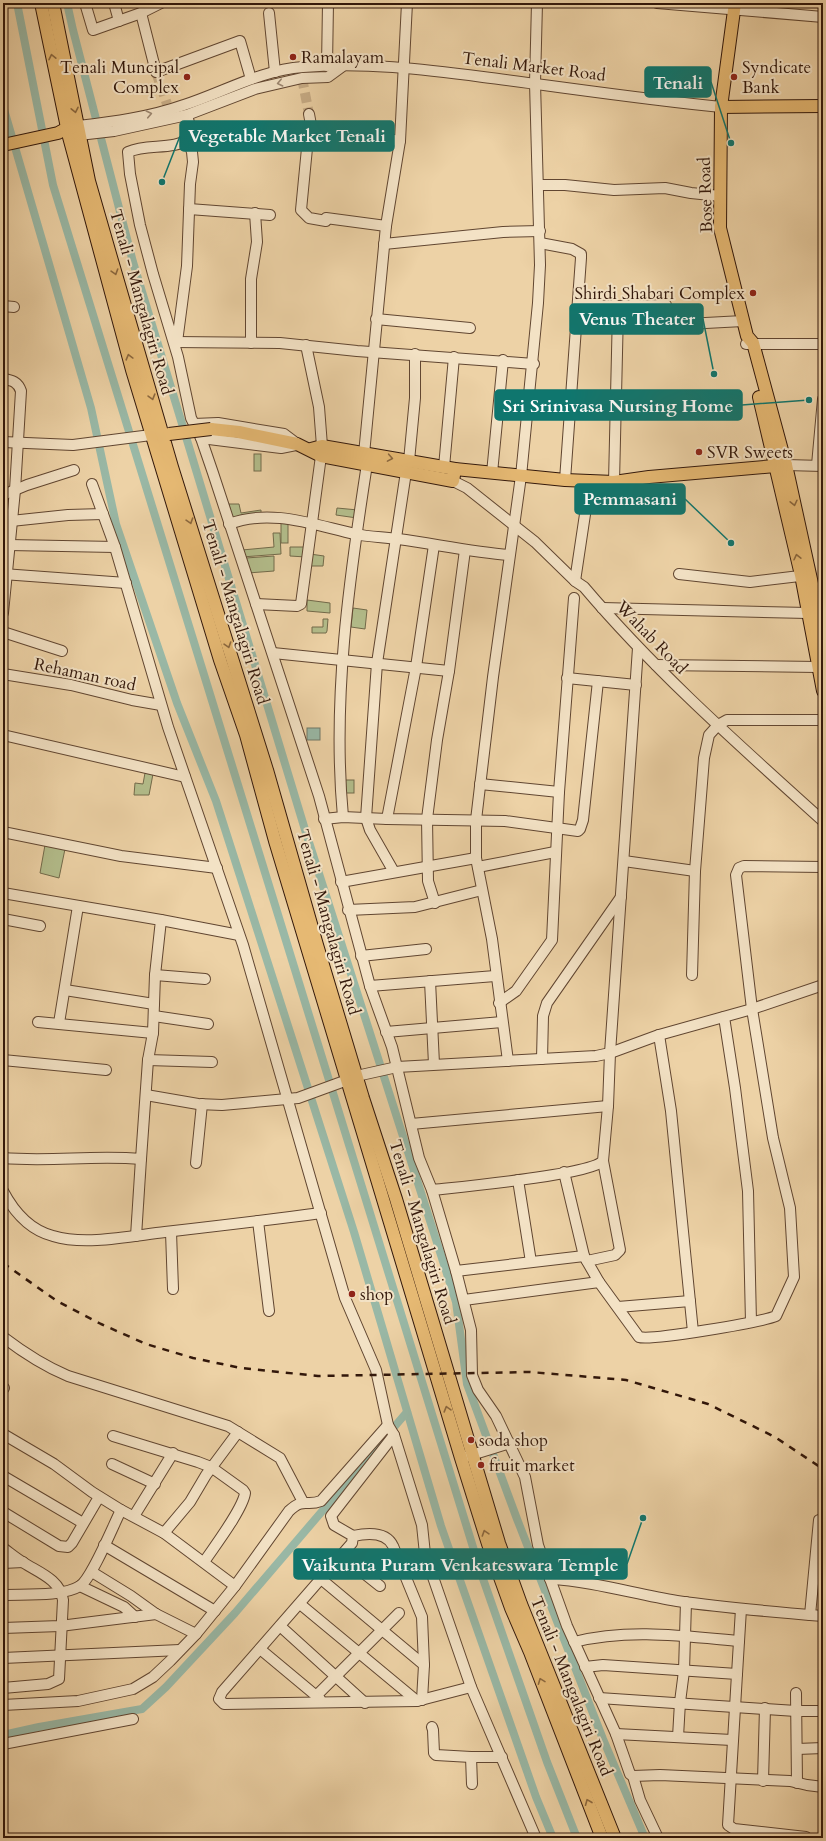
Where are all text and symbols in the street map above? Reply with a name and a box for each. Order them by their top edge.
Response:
place label: Ramalayam [301,46,385,69]
street label: Tenali Market Road [461,46,607,87]
marker: Ramalayam [288,52,298,62]
one-way arrow [48,54,56,61]
place label: Tenali Muncipal Complex [60,56,180,99]
place label: Syndicate Bank [742,56,811,99]
callout: Tenali [645,67,711,97]
text: Tenali [653,71,703,96]
marker: Tenali Muncipal Complex [182,72,192,82]
marker: Syndicate Bank [729,72,739,82]
one-way arrow [277,79,283,87]
one-way arrow [70,107,78,113]
one-way arrow [146,111,152,119]
callout: Vegetable Market Tenali [180,121,394,151]
text: Vegetable Market Tenali [188,124,386,149]
street label: Bose Road [693,157,718,233]
street label: Tenali - Mangalagiri Road [104,207,179,397]
one-way arrow [110,268,119,275]
place label: Shirdi Shabari Complex [574,282,746,305]
marker: Shirdi Shabari Complex [748,288,758,298]
callout: Venus Theater [570,304,703,334]
text: Venus Theater [579,307,696,332]
one-way arrow [125,354,134,361]
callout: Sri Srinivasa Nursing Home [495,390,742,420]
one-way arrow [147,393,156,400]
text: Sri Srinivasa Nursing Home [503,394,733,419]
place label: SVR Sweets [707,441,793,464]
marker: SVR Sweets [694,447,704,457]
one-way arrow [387,453,393,462]
callout: Pemmasani [575,484,685,514]
text: Pemmasani [583,487,677,512]
one-way arrow [790,500,798,506]
one-way arrow [185,517,194,524]
street label: Tenali - Mangalagiri Road [196,517,275,707]
one-way arrow [793,554,801,560]
street label: Wahab Road [610,595,693,679]
one-way arrow [223,642,232,649]
street label: Rehaman road [32,652,138,697]
street label: Tenali - Mangalagiri Road [291,827,366,1017]
street label: Tenali - Mangalagiri Road [383,1137,462,1327]
place label: shop [360,1283,393,1306]
marker: shop [347,1289,357,1299]
one-way arrow [443,1405,452,1412]
place label: soda shop [479,1429,548,1452]
marker: soda shop [466,1435,476,1445]
place label: fruit market [489,1454,575,1477]
marker: fruit market [476,1460,486,1470]
one-way arrow [481,1530,490,1537]
callout: Vaikunta Puram Venkateswara Temple [294,1549,627,1579]
text: Vaikunta Puram Venkateswara Temple [301,1553,619,1578]
street label: Tenali - Mangalagiri Road [525,1593,618,1779]
one-way arrow [537,1677,545,1684]
one-way arrow [584,1798,592,1805]

